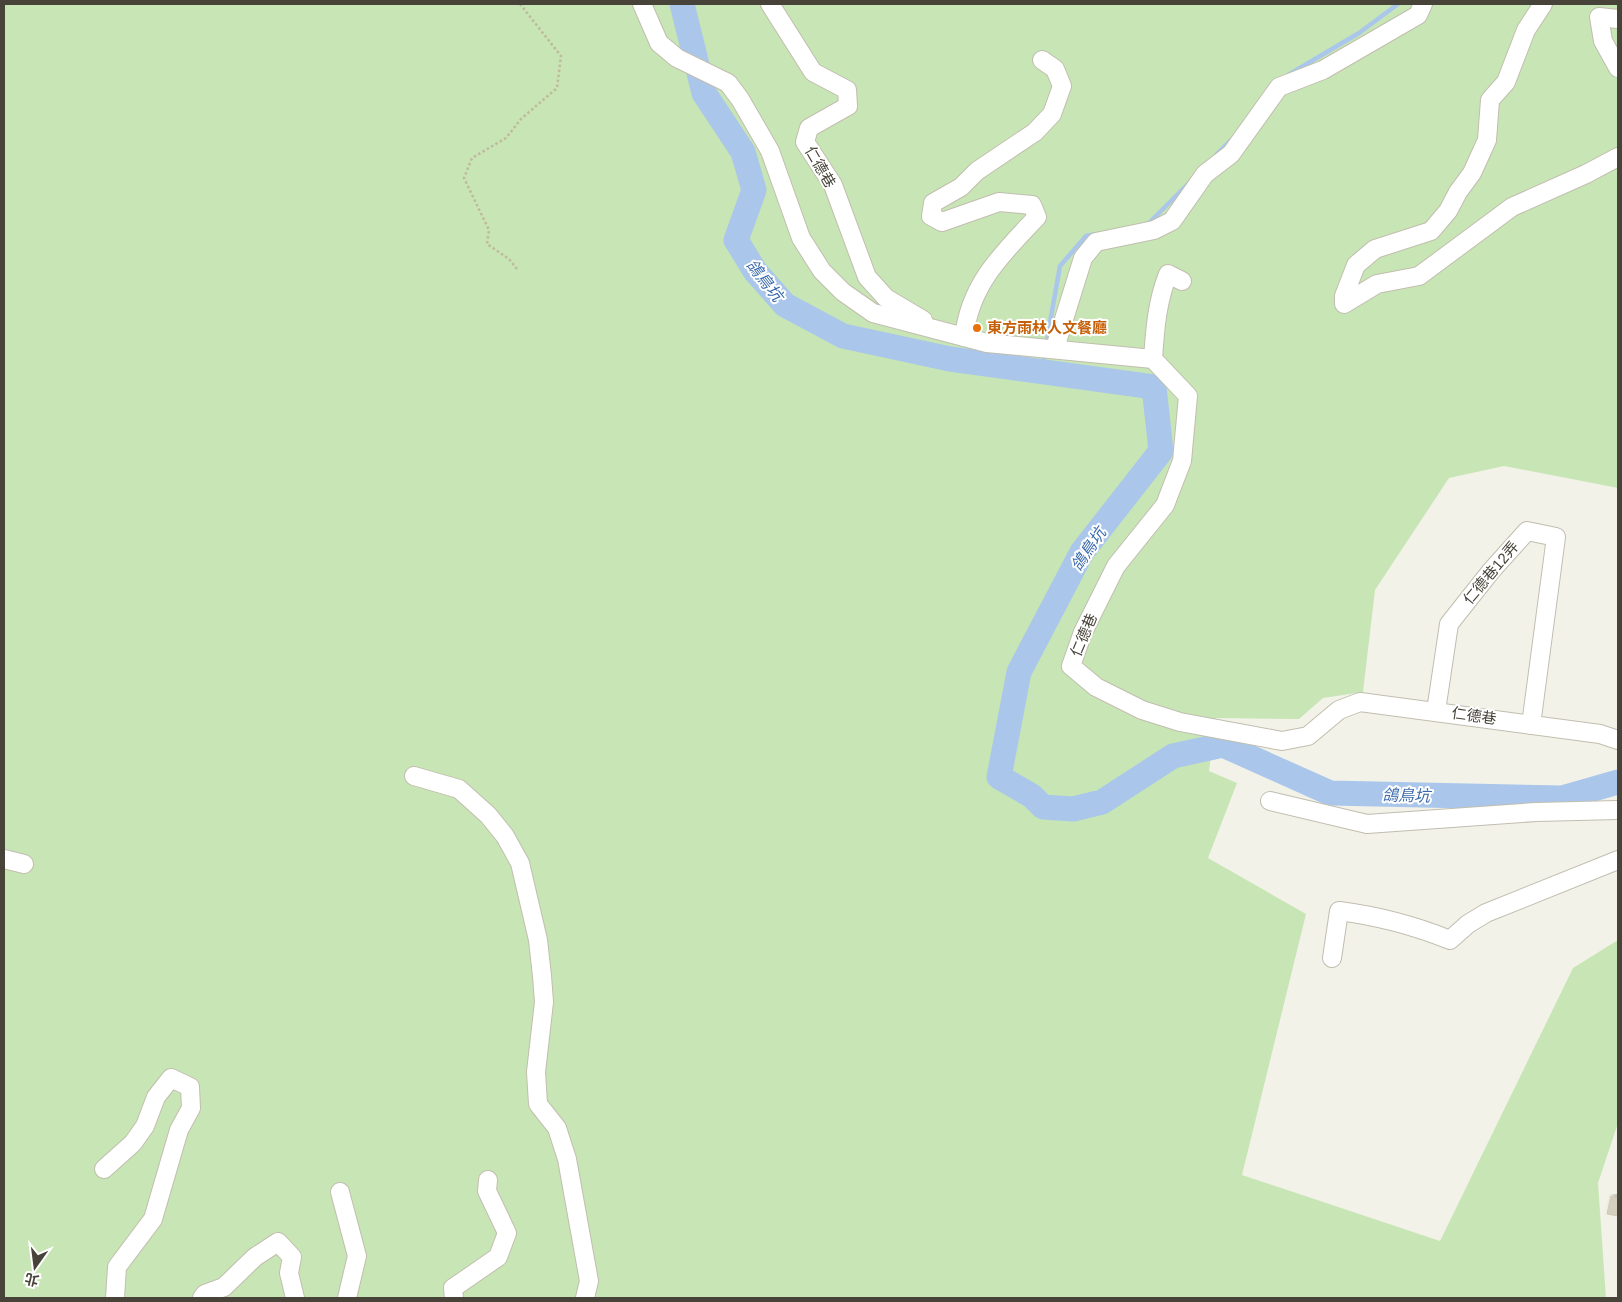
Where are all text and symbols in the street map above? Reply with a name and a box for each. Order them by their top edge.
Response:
street label: 仁德巷 [802,143,839,190]
water label: 鴿鳥坑 [743,256,787,306]
place label: 東方雨林人文餐廳 [987,319,1107,336]
marker: 東方雨林人文餐廳 [971,322,983,334]
water label: 鴿鳥坑 [1068,523,1110,574]
street label: 仁德巷12弄 [1459,538,1522,608]
street label: 仁德巷 [1067,611,1100,659]
street label: 仁德巷 [1451,704,1498,727]
water label: 鴿鳥坑 [1382,787,1432,804]
north arrow [10,1242,60,1292]
text: 北 [23,1270,41,1289]

